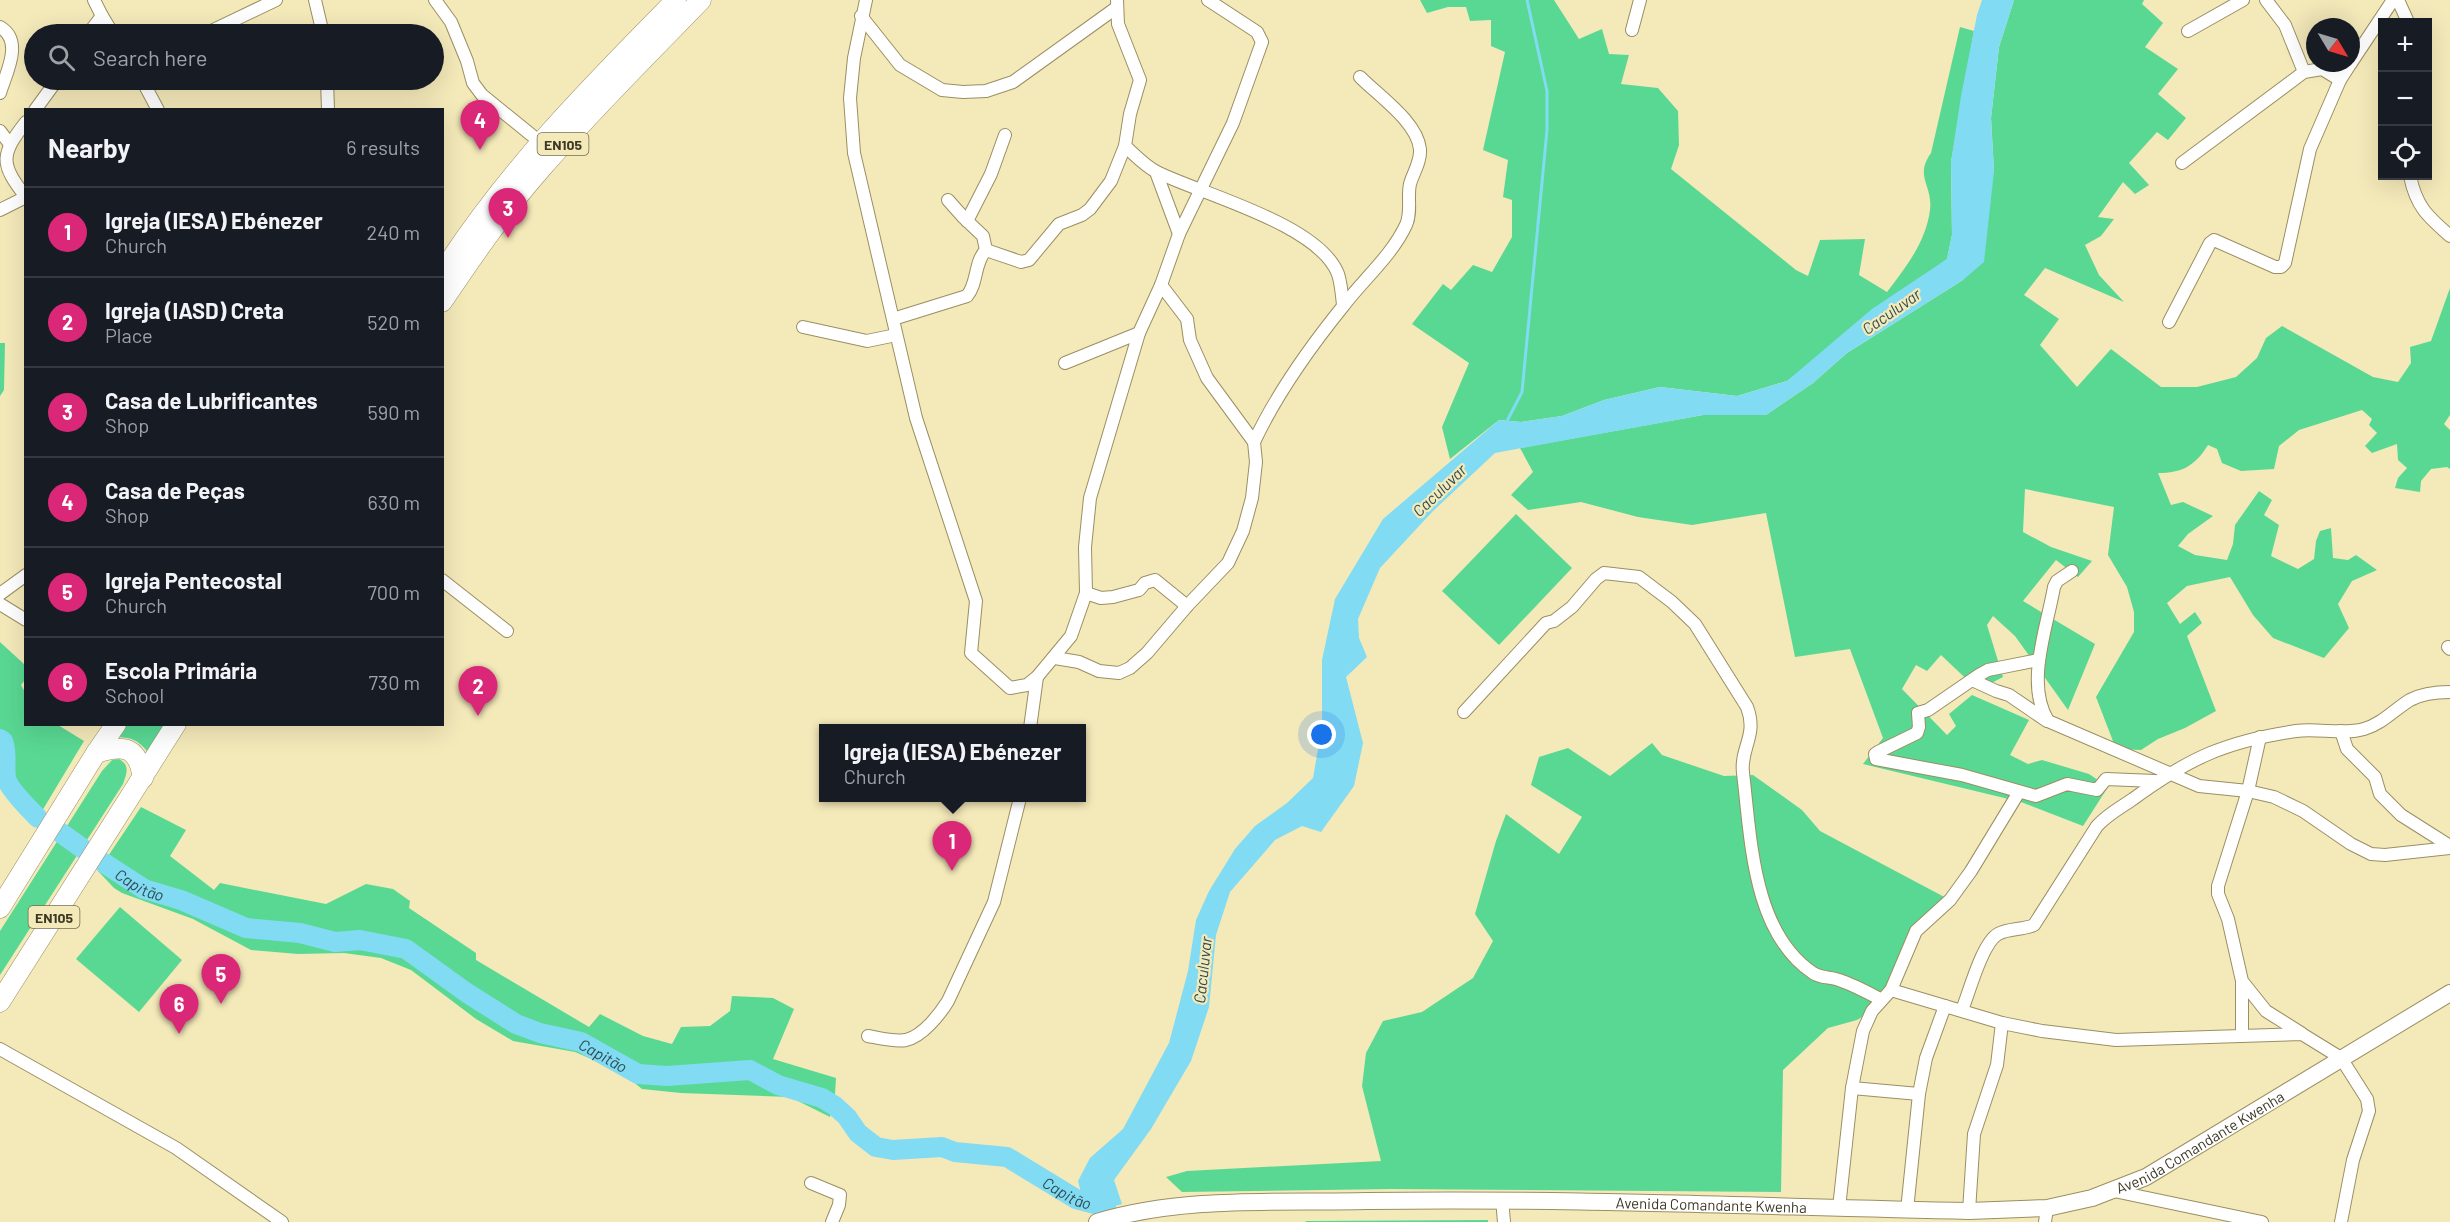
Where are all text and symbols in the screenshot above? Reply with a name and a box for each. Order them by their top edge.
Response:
north arrow [2306,18,2360,72]
map controls [2378,18,2432,180]
button: + [2378,18,2432,72]
search box [24,24,444,90]
icon: search [45,41,78,74]
text: Search here [93,44,207,70]
button: − [2378,72,2432,126]
pin: 4 [460,100,500,150]
button: locate [2378,126,2432,180]
text: Nearby [48,132,130,163]
road number: EN105 [538,133,588,155]
text: 6 results [346,135,420,159]
pin: 3 [488,188,528,238]
text: Igreja (IESA) Ebénezer [105,207,323,233]
text: 1 [64,220,71,244]
text: 240 m [366,220,420,244]
text: Church [105,233,167,257]
water label: Caculuvar [1858,283,1925,338]
text: Igreja (IASD) Creta [105,297,284,323]
text: 2 [62,310,73,334]
text: 520 m [367,310,420,334]
text: Place [105,323,153,347]
text: Casa de Lubrificantes [105,387,318,413]
text: 3 [62,400,73,424]
text: 590 m [367,400,420,424]
text: Shop [105,413,149,437]
water label: Caculuvar [1408,459,1471,520]
text: Casa de Peças [105,477,245,503]
text: 4 [61,490,74,514]
text: 630 m [368,490,420,514]
text: Shop [105,503,149,527]
text: Igreja Pentecostal [105,567,282,593]
text: 5 [62,580,73,604]
text: 700 m [367,580,420,604]
text: Church [105,593,167,617]
text: Escola Primária [105,657,257,683]
pin: 2 [458,666,498,716]
text: 6 [62,670,73,694]
text: 730 m [368,670,420,694]
text: School [105,683,164,707]
your location [1307,720,1336,749]
popup [819,724,1086,802]
text: Igreja (IESA) Ebénezer [844,738,1061,764]
text: Church [844,764,906,788]
pin: 1 [932,822,972,871]
water label: Capitão [112,864,166,904]
road number: EN105 [28,906,80,928]
water label: Caculuvar [1189,934,1215,1004]
pin: 5 [202,954,240,1004]
pin: 6 [160,984,198,1034]
water label: Capitão [576,1034,631,1076]
street label: Avenida Comandante Kwenha [2113,1087,2287,1197]
water label: Capitão [1040,1172,1093,1212]
street label: Avenida Comandante Kwenha [1615,1193,1807,1216]

